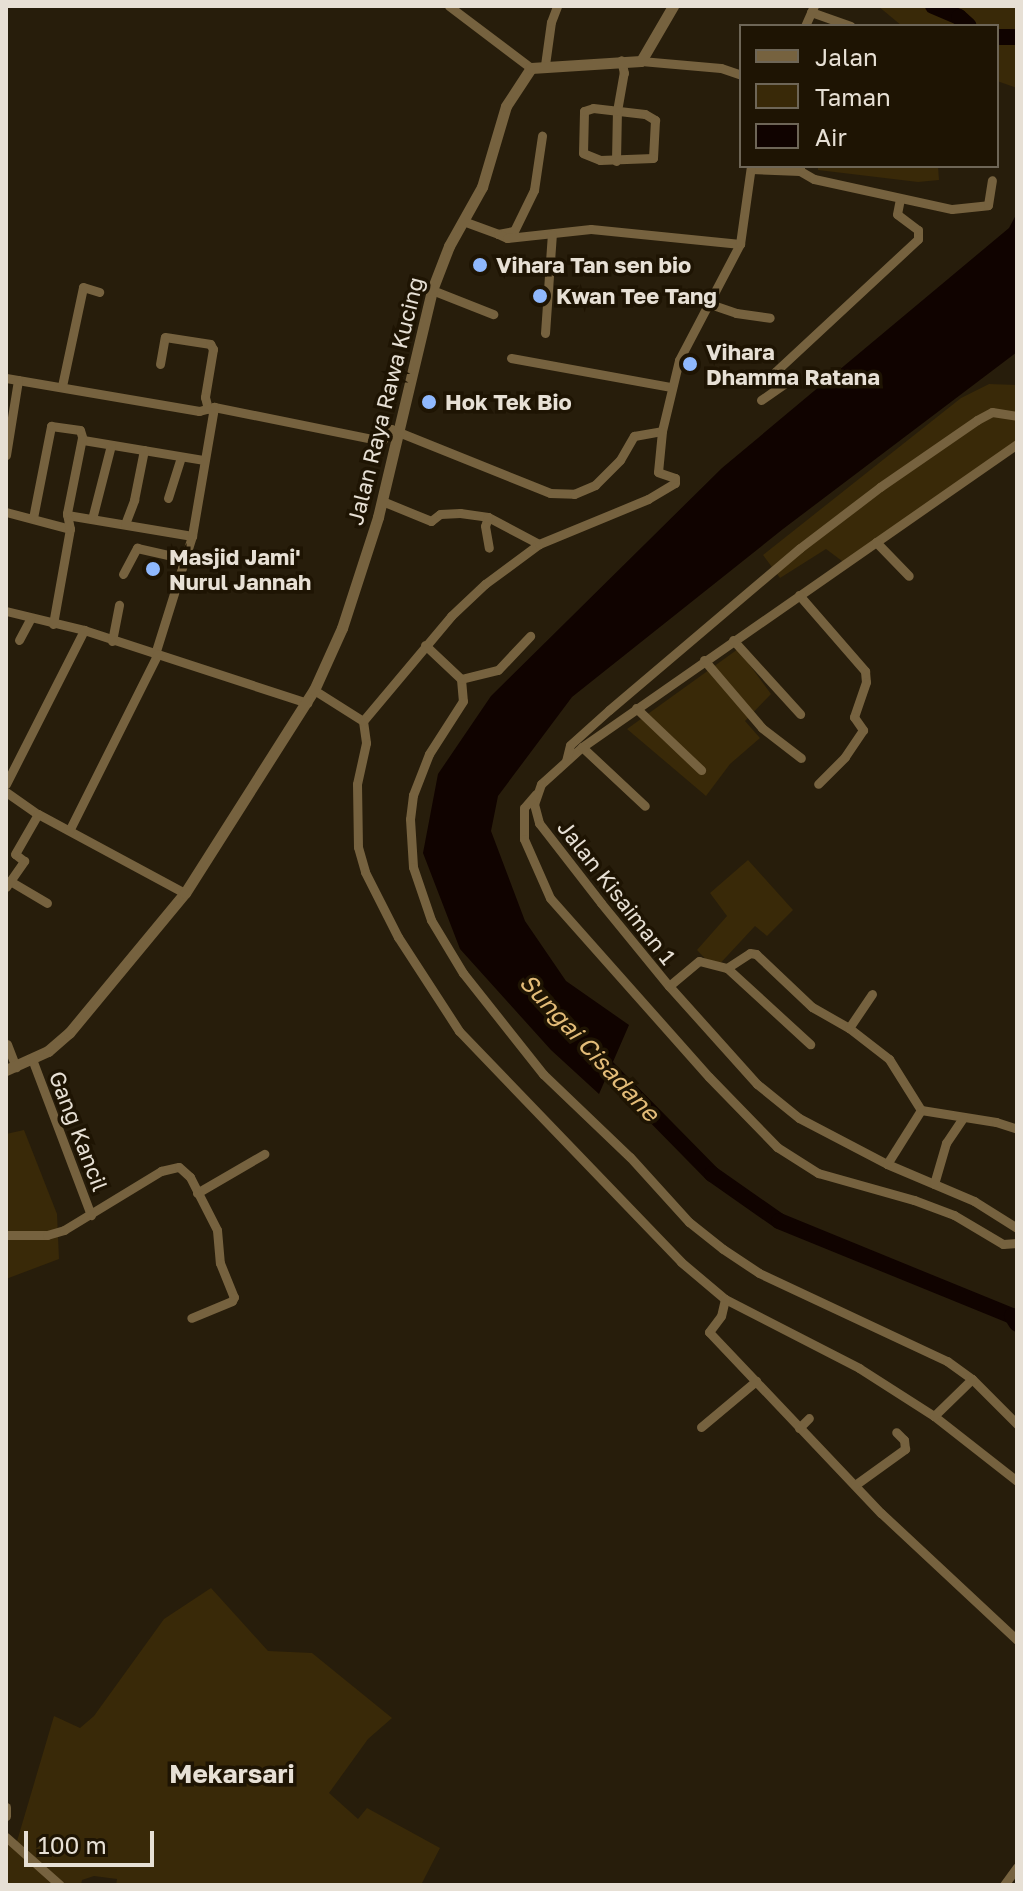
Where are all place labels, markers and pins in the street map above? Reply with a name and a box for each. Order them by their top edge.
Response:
place label: Vihara Tan sen bio [496,252,691,278]
marker: Vihara Tan sen bio [471,256,489,274]
place label: Kwan Tee Tang [556,283,717,309]
marker: Kwan Tee Tang [531,287,549,305]
place label: Vihara Dhamma Ratana [706,338,880,390]
marker: Vihara Dhamma Ratana [681,355,699,373]
place label: Hok Tek Bio [445,389,572,415]
marker: Hok Tek Bio [420,393,438,411]
place label: Masjid Jami' Nurul Jannah [169,543,311,594]
marker: Masjid Jami' Nurul Jannah [144,560,162,578]

